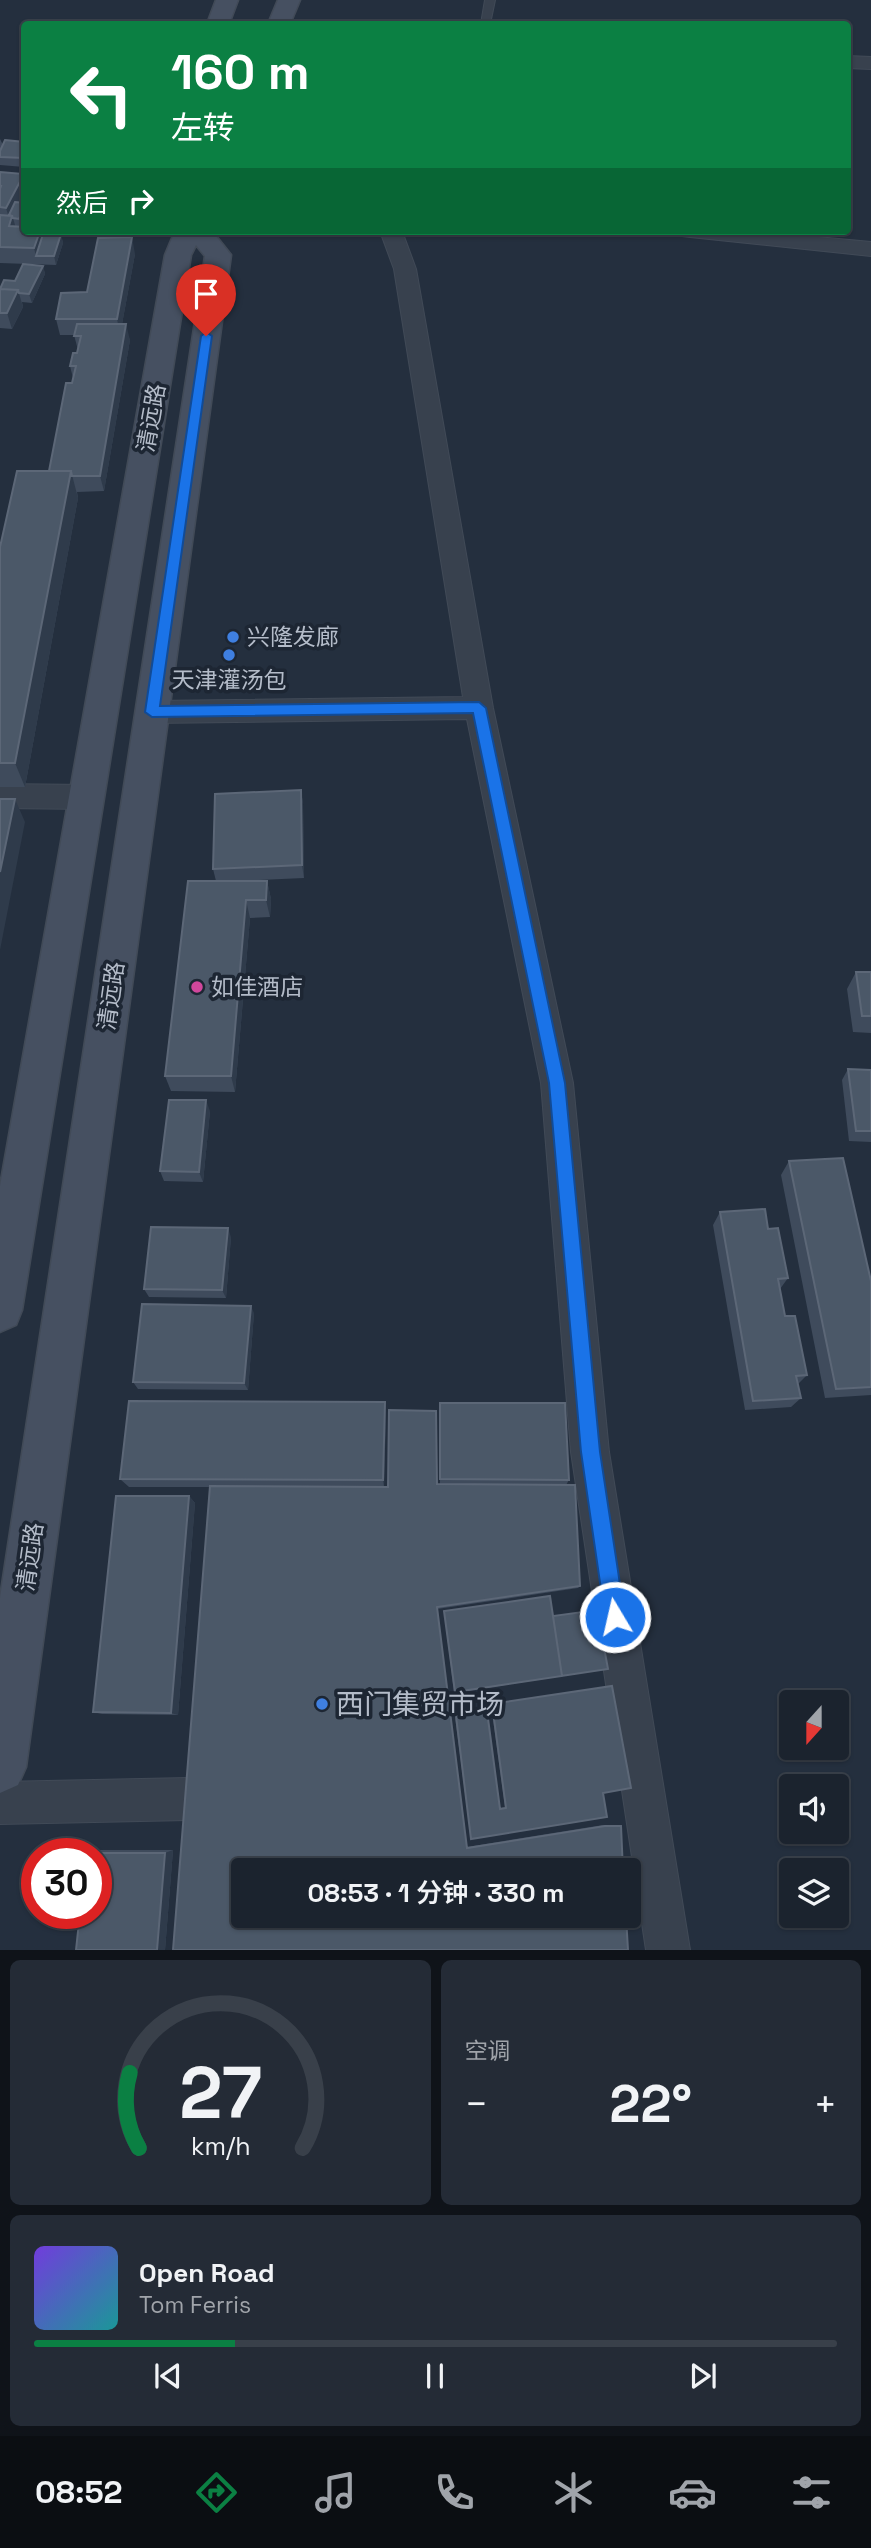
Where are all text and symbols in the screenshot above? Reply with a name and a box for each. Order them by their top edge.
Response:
text: 160 m [171,41,309,103]
icon: left [56,49,147,140]
text: 左转 [171,108,235,148]
icon: right [122,182,160,220]
text: 然后 [56,186,108,220]
pin [176,264,236,336]
icon: arrive [187,275,225,313]
street label: 清远路 [130,381,172,455]
place label: 兴隆发廊 [247,622,339,652]
marker: 兴隆发廊 [225,629,241,645]
marker: 天津灌汤包 [221,647,237,663]
place label: 天津灌汤包 [172,665,287,695]
street label: 清远路 [91,960,131,1032]
place label: 如佳酒店 [211,972,303,1002]
marker: 如佳酒店 [189,979,205,995]
street label: 清远路 [10,1521,50,1593]
position arrow [578,1580,652,1654]
place label: 西门集贸市场 [336,1686,504,1722]
north arrow [779,1690,849,1760]
map controls [779,1690,849,1928]
marker: 西门集贸市场 [314,1696,330,1712]
button: sound [779,1774,849,1844]
speed limit sign: 30 [21,1838,112,1929]
button: layers [779,1858,849,1928]
text: 08:53 · 1 分钟 · 330 m [308,1876,564,1910]
text: 空调 [465,2036,511,2066]
text: 27 [179,2047,262,2140]
text: 22° [610,2071,692,2137]
text: − [465,2080,488,2128]
text: + [813,2080,837,2128]
text: km/h [190,2130,250,2162]
text: Open Road [139,2256,275,2290]
text: Tom Ferris [139,2290,251,2320]
icon: previous [149,2357,187,2395]
icon: pause [416,2357,454,2395]
icon: next [684,2357,722,2395]
icon: directions [192,2468,241,2517]
icon: music [311,2468,360,2517]
icon: phone [430,2468,479,2517]
icon: climate [549,2468,598,2517]
icon: car [668,2468,717,2517]
icon: filters [787,2468,836,2517]
text: 08:52 [35,2472,122,2512]

